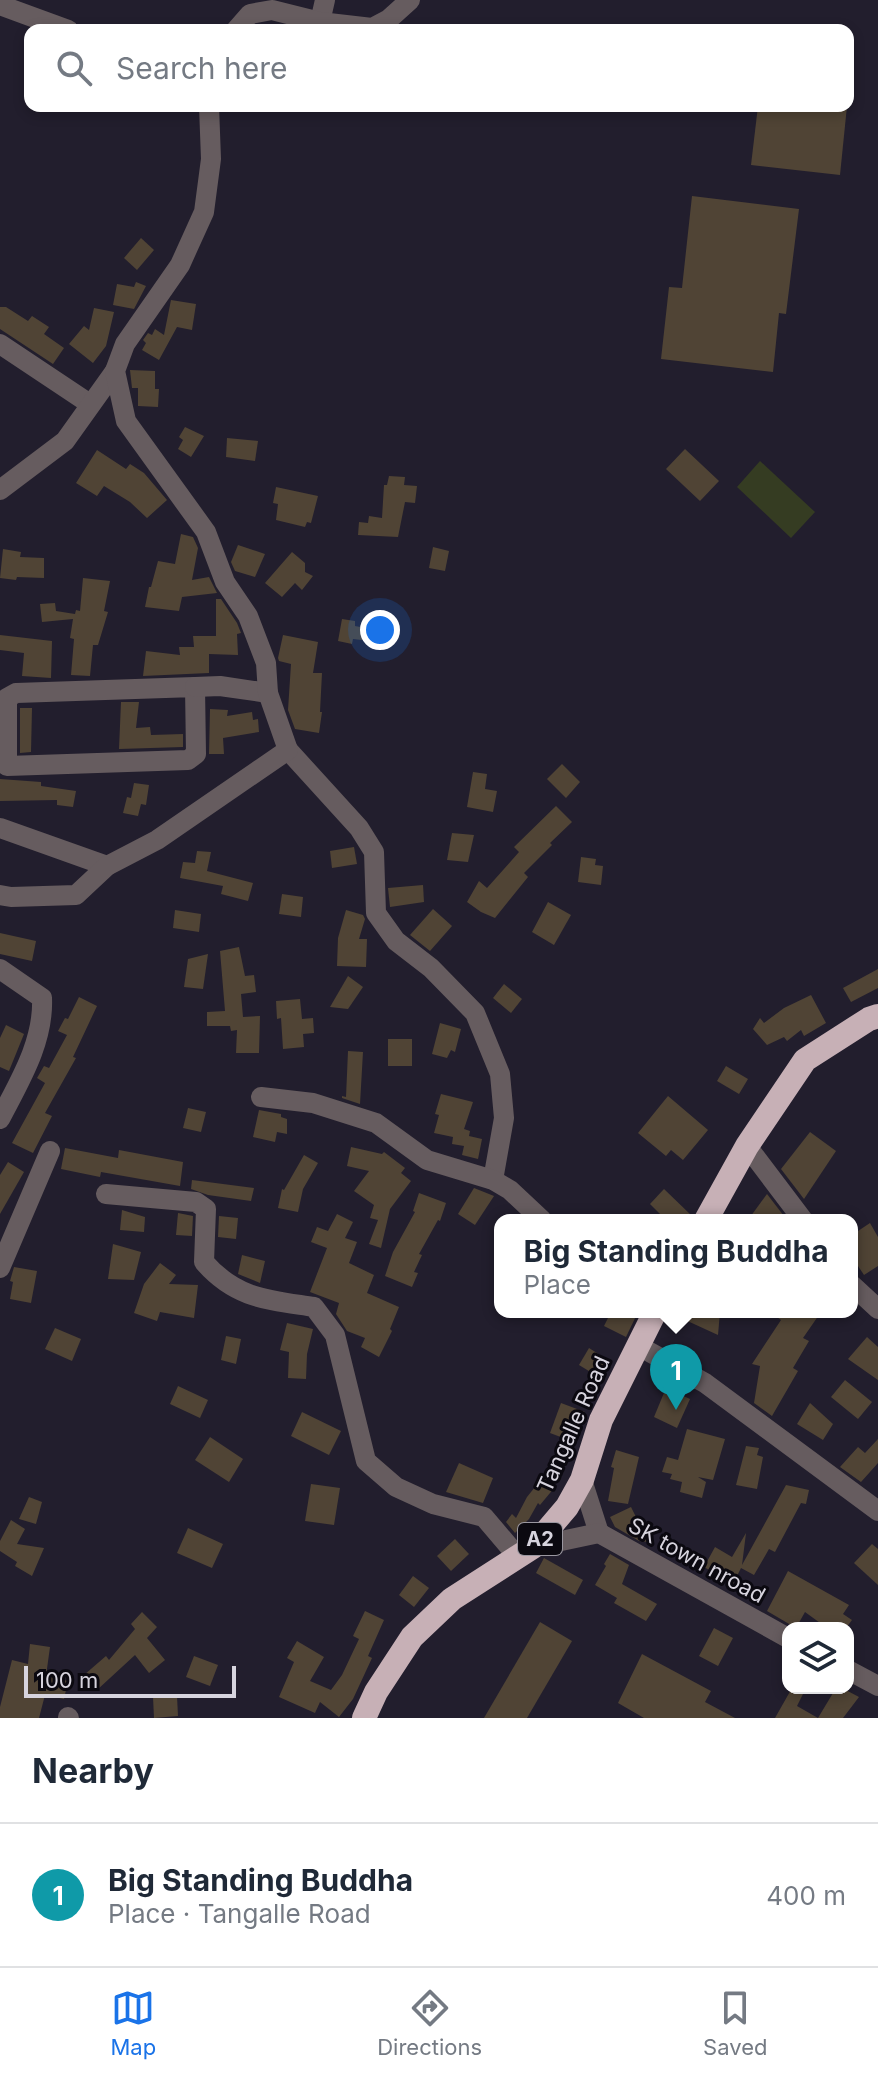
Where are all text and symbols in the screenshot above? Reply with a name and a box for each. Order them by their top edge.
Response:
search box [24,24,854,112]
icon: search [52,46,96,90]
text: Search here [116,50,288,86]
your location [360,610,400,650]
popup [494,1214,858,1318]
text: Big Standing Buddha [523,1233,829,1269]
text: Place [523,1269,591,1300]
pin: 1 [650,1344,702,1410]
street label: Tangalle Road [531,1352,615,1496]
street label: SK town nroad [624,1512,770,1608]
road number: A2 [518,1523,562,1555]
map controls [782,1622,854,1694]
button: layers [782,1622,854,1694]
scale bar [24,1662,236,1698]
text: 100 m [36,1667,98,1693]
text: Nearby [32,1750,154,1791]
text: Big Standing Buddha [108,1862,413,1898]
text: 1 [52,1880,64,1911]
text: 400 m [766,1880,846,1911]
text: Place · Tangalle Road [108,1898,371,1929]
tab: Map [111,1986,156,2060]
tab: Directions [377,1986,482,2060]
tab: Saved [703,1986,767,2060]

